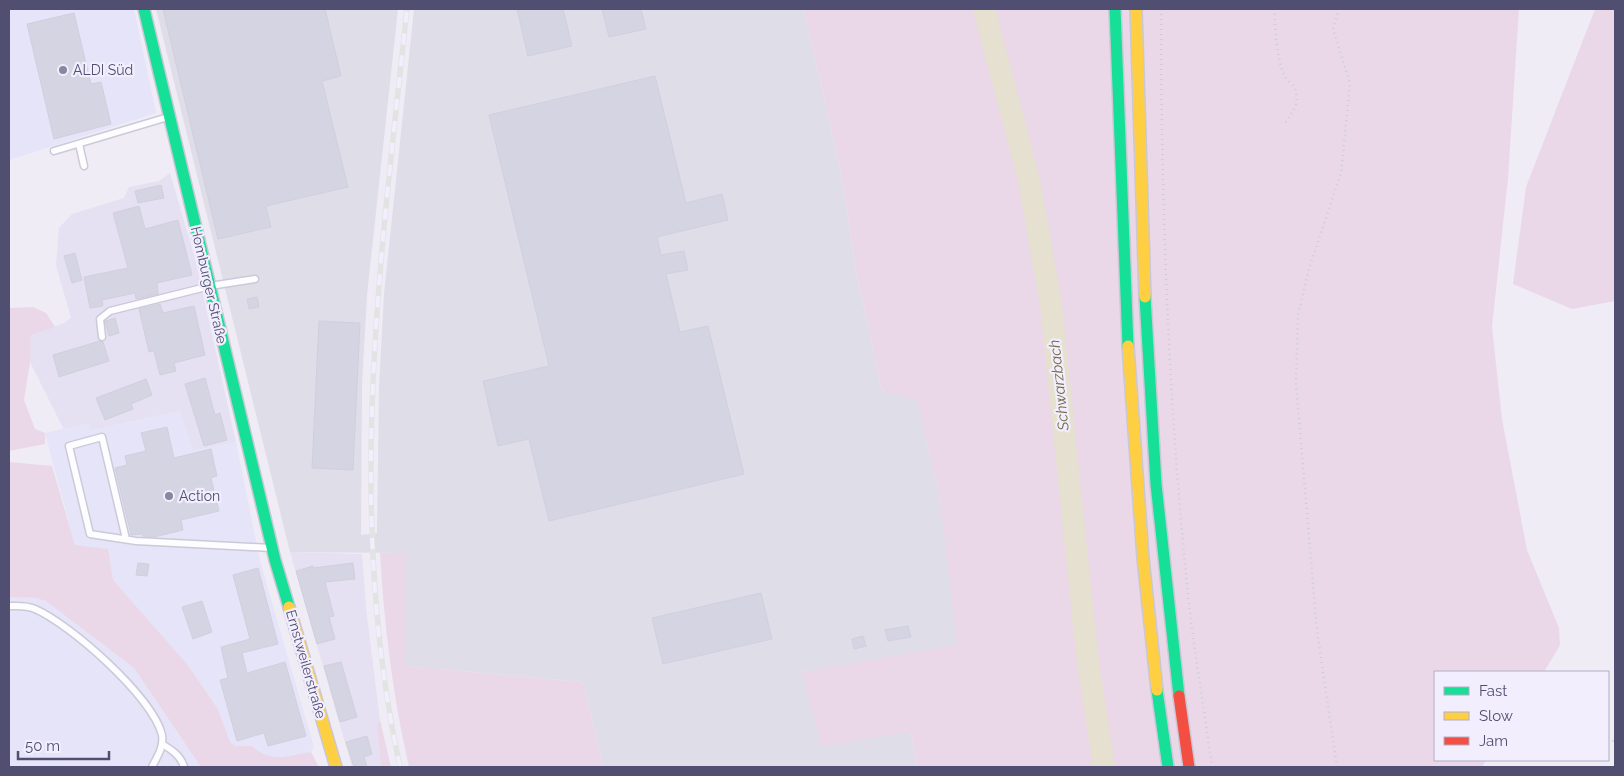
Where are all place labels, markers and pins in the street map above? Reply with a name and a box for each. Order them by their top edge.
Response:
place label: ALDI Süd [73,62,133,78]
marker: ALDI Süd [57,64,69,76]
place label: Action [179,488,220,504]
marker: Action [163,490,175,502]

